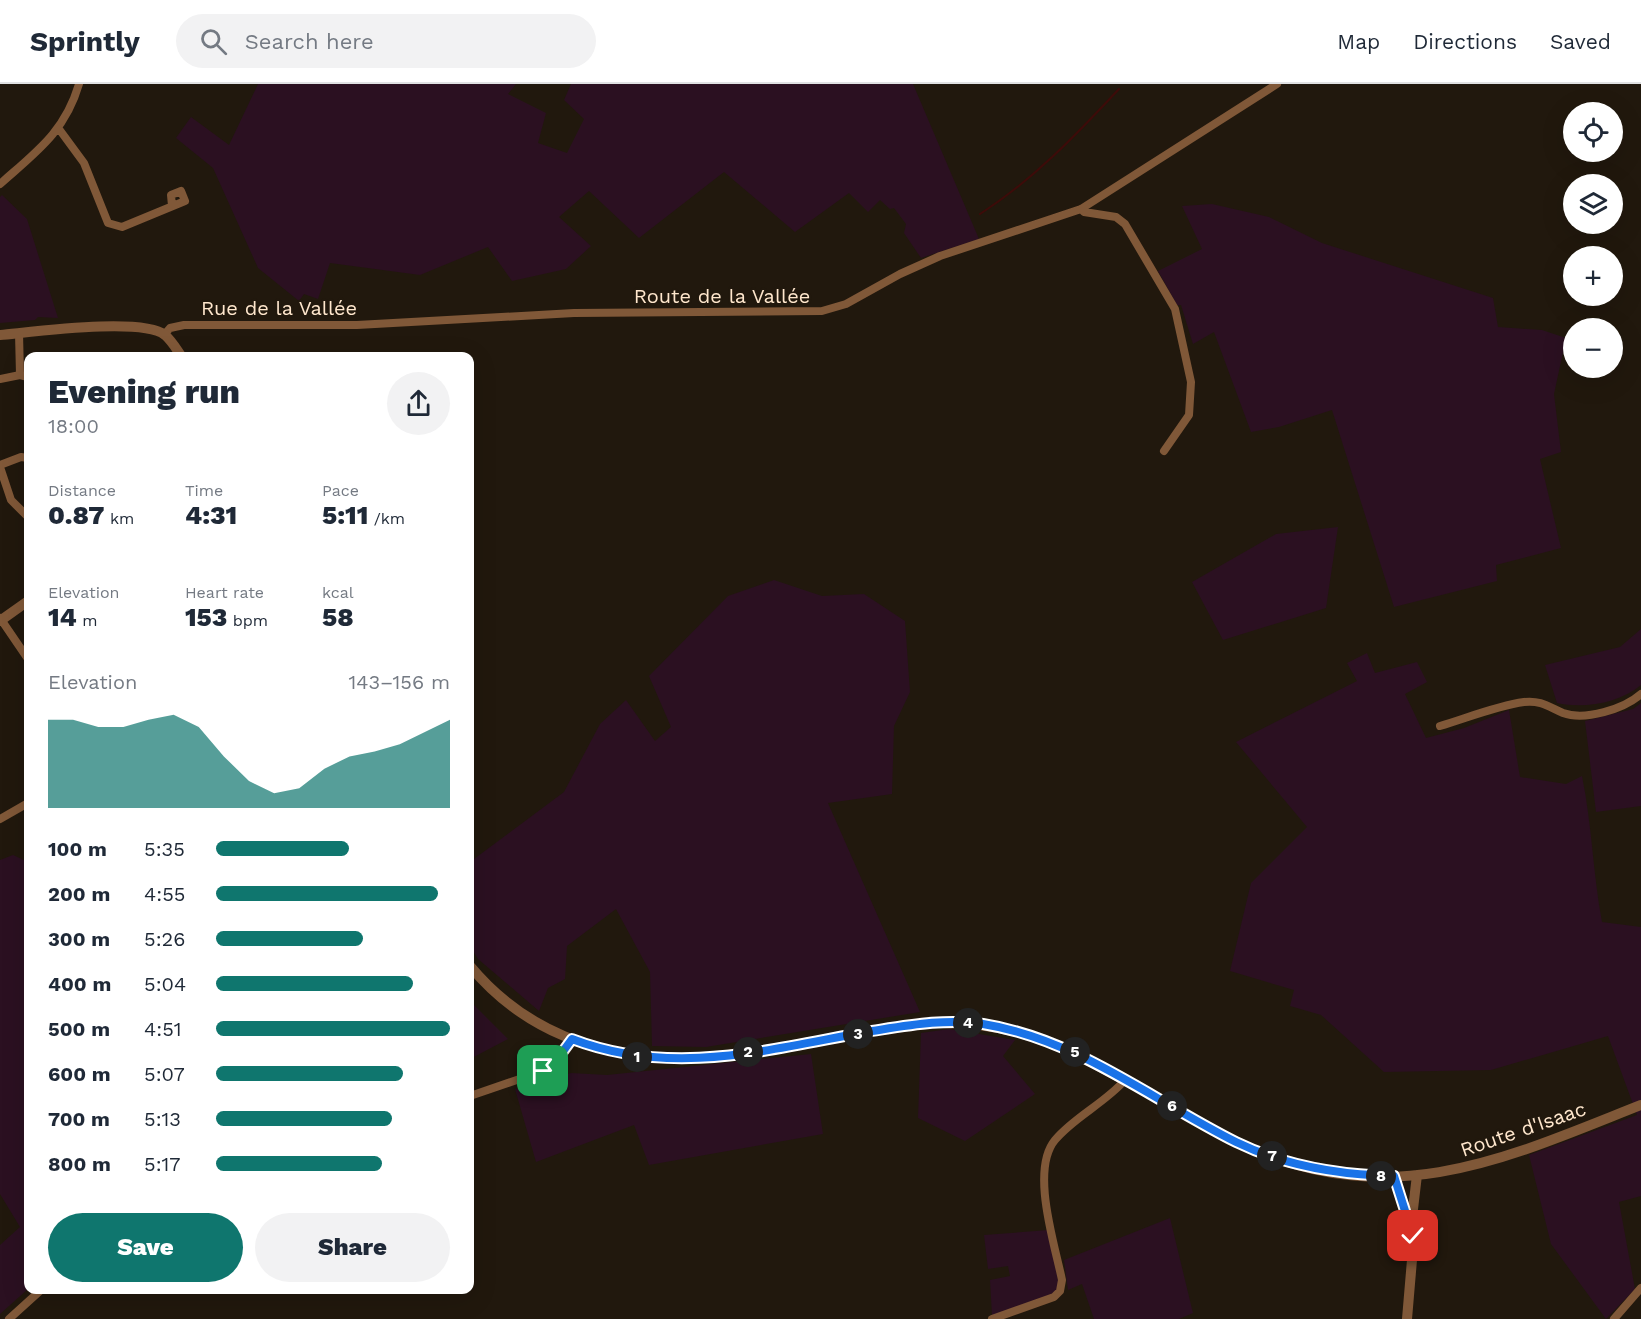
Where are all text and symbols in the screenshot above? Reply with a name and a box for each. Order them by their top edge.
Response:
search box [176,14,596,68]
text: Sprintly [30,25,140,58]
icon: search [197,25,230,58]
text: Search here [245,29,374,54]
text: Map [1337,29,1380,54]
text: Directions [1413,29,1517,54]
text: Saved [1550,29,1611,54]
map controls [1563,102,1623,378]
button: locate [1563,102,1623,162]
button: layers [1563,174,1623,234]
button: + [1563,246,1623,306]
street label: Route de la Vallée [634,284,810,308]
street label: Rue de la Vallée [201,296,357,320]
button: − [1563,318,1623,378]
text: Evening run [48,372,240,411]
button: share [387,372,450,435]
text: 18:00 [48,414,99,438]
text: Distance [48,481,116,500]
text: Time [185,481,223,500]
text: Pace [322,481,359,500]
text: 0.87 [48,500,104,530]
text: 4:31 [185,500,237,530]
text: 5:11 [322,500,368,530]
text: km [104,509,134,528]
text: /km [368,509,405,528]
text: Elevation [48,583,119,602]
text: Heart rate [185,583,264,602]
text: kcal [322,583,354,602]
text: 14 [48,602,77,632]
text: 153 [185,602,227,632]
text: 58 [322,602,354,632]
text: m [77,611,97,630]
text: bpm [227,611,268,630]
text: Elevation [48,670,137,694]
text: 143–156 m [348,670,450,694]
text: 100 m [48,837,107,861]
text: 5:35 [144,837,185,861]
text: 200 m [48,882,110,906]
text: 4:55 [144,882,185,906]
text: 300 m [48,927,110,951]
text: 5:26 [144,927,185,951]
text: 400 m [48,972,111,996]
text: 5:04 [144,972,186,996]
pin: 4 [953,1008,983,1038]
text: 4 [963,1013,973,1032]
text: 500 m [48,1017,110,1041]
text: 4:51 [144,1017,182,1041]
pin: 3 [843,1019,873,1049]
text: 3 [853,1024,863,1043]
pin: 2 [733,1037,763,1067]
pin: 5 [1060,1037,1090,1067]
pin: 1 [622,1042,652,1072]
text: 2 [743,1042,753,1061]
text: 5 [1070,1042,1080,1061]
pin [517,1045,568,1096]
text: 1 [634,1047,640,1066]
icon: arrive [526,1054,559,1087]
text: 600 m [48,1062,111,1086]
text: 5:07 [144,1062,185,1086]
pin: 6 [1157,1091,1187,1121]
text: 6 [1167,1096,1177,1115]
street label: Route d'Isaac [1457,1096,1589,1162]
text: 700 m [48,1107,110,1131]
text: 5:13 [144,1107,181,1131]
pin: 7 [1257,1141,1287,1171]
text: 7 [1267,1146,1277,1165]
text: 800 m [48,1152,111,1176]
text: 5:17 [144,1152,181,1176]
pin: 8 [1366,1161,1396,1191]
text: 8 [1376,1166,1386,1185]
pin [1387,1210,1438,1261]
button: Save [48,1213,243,1282]
button: Share [255,1213,450,1282]
icon: check [1396,1219,1429,1252]

